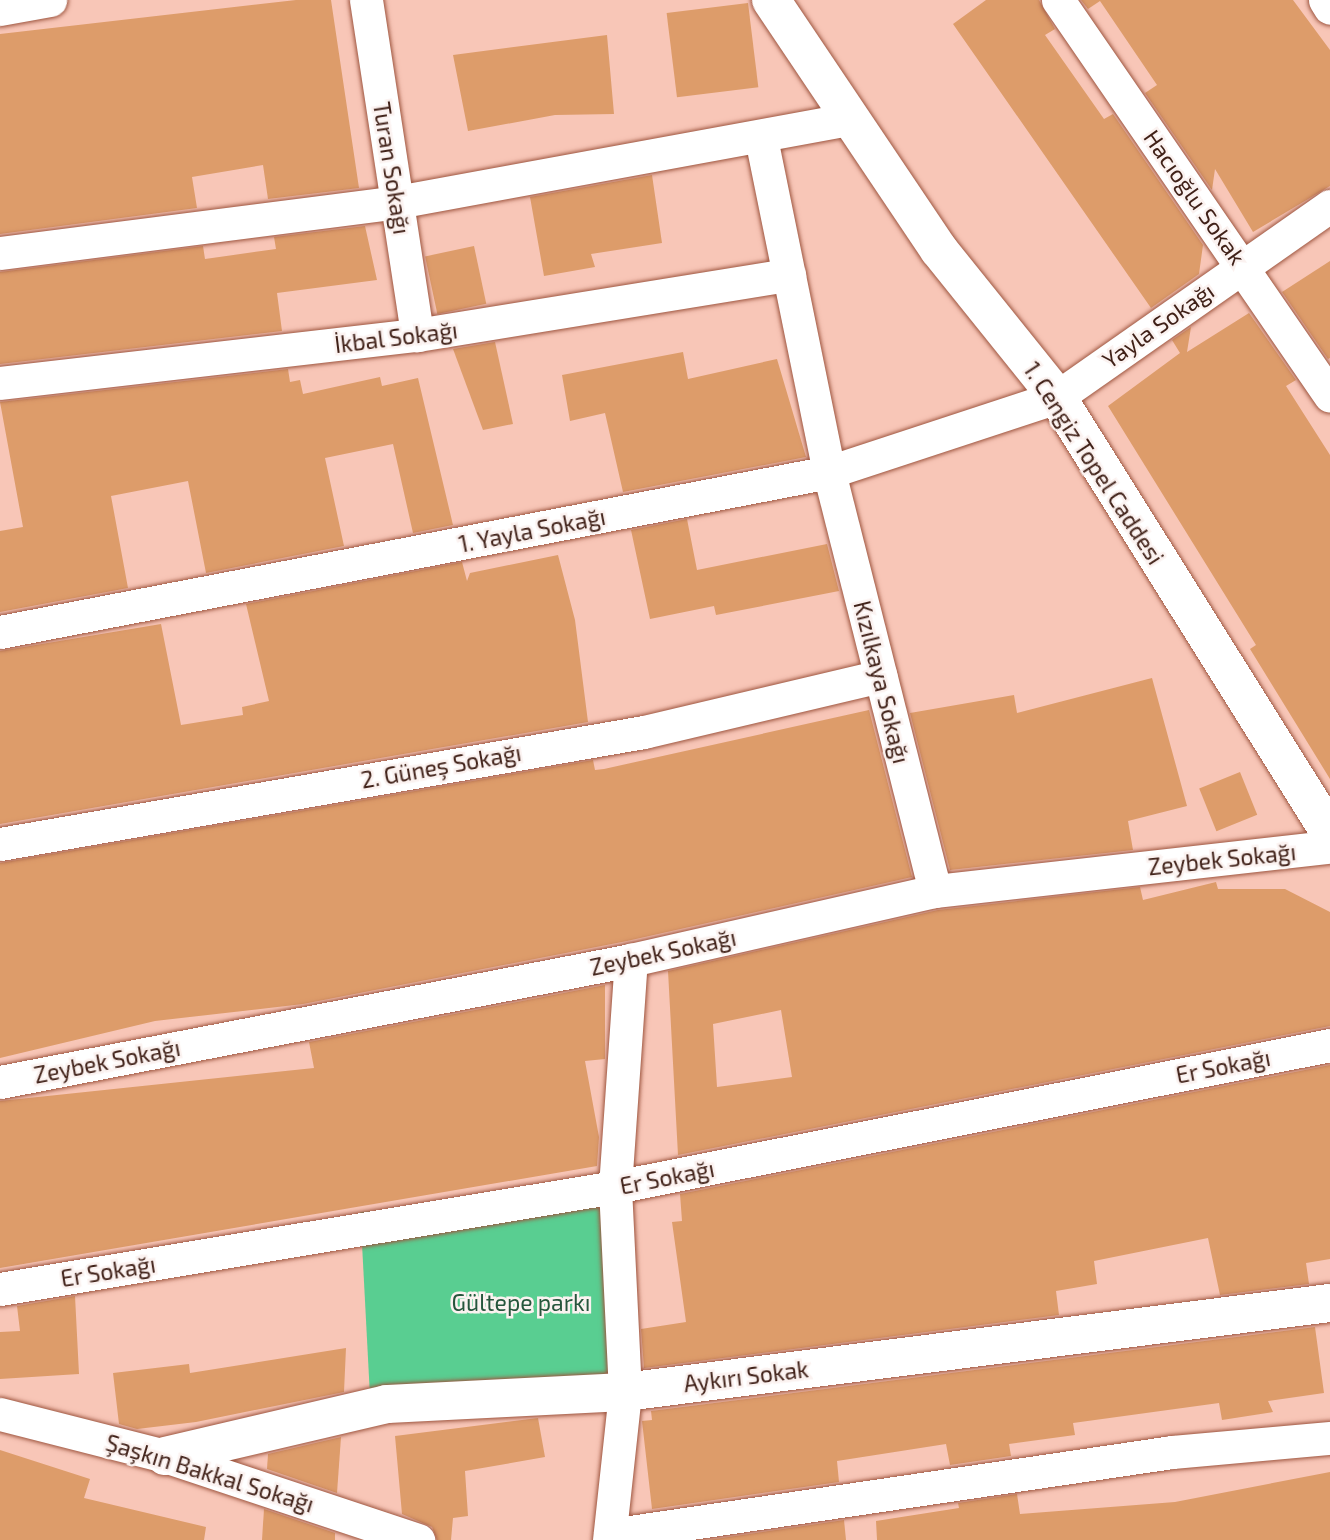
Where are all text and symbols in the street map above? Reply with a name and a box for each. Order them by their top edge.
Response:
street label: Turan Sokağı [368,100,416,236]
street label: Hacıoğlu Sokak [1138,124,1252,270]
street label: Yayla Sokağı [1097,276,1219,374]
street label: İkbal Sokağı [333,316,459,358]
street label: 1. Cengiz Topel Caddesi [1018,356,1170,570]
street label: 1. Yayla Sokağı [456,502,608,558]
street label: Kızılkaya Sokağı [848,598,916,766]
street label: 2. Güneş Sokağı [359,738,523,794]
street label: Zeybek Sokağı [1147,838,1297,880]
street label: Zeybek Sokağı [587,923,739,981]
street label: Zeybek Sokağı [31,1033,183,1089]
street label: Er Sokağı [1173,1043,1273,1089]
street label: Er Sokağı [617,1154,717,1200]
street label: Er Sokağı [58,1250,158,1292]
park label: Gültepe parkı [452,1288,590,1316]
street label: Aykırı Sokak [682,1355,810,1397]
street label: Şaşkın Bakkal Sokağı [102,1428,318,1518]

